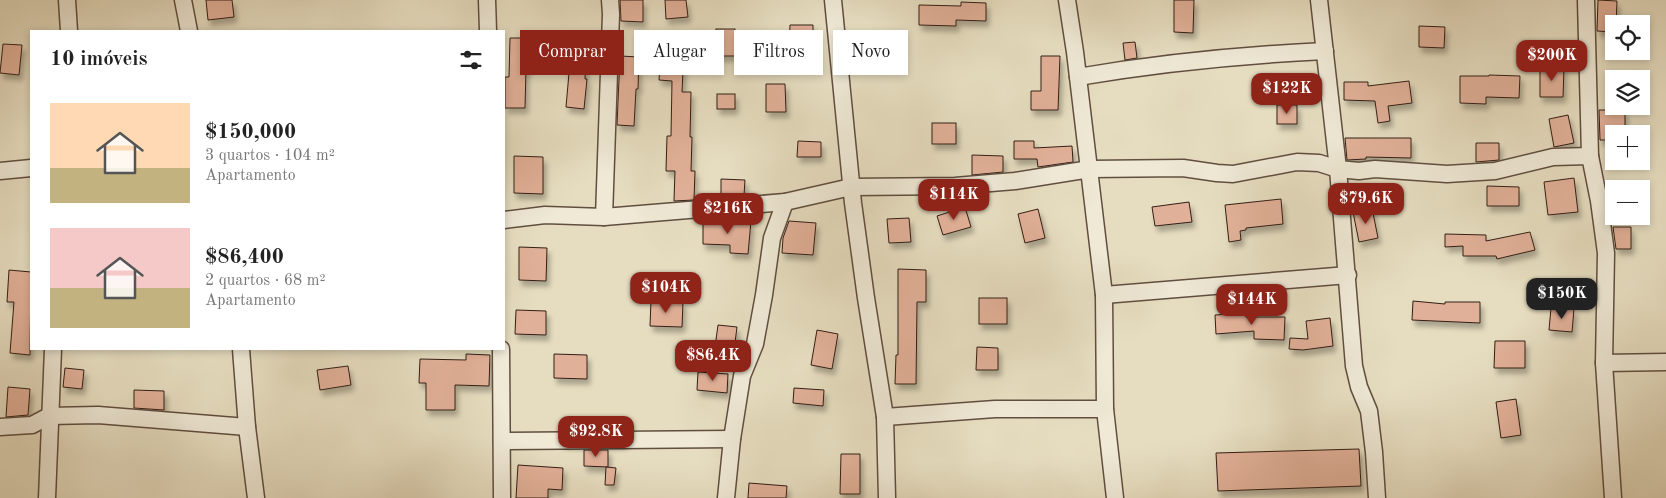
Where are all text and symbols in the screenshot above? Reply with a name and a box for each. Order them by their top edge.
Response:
map controls [1605,15,1650,225]
button: locate [1605,15,1650,60]
chip: Comprar [520,30,624,75]
chip: Alugar [634,30,724,75]
chip: Filtros [734,30,823,75]
chip: Novo [833,30,908,75]
pin: $200K [1517,39,1587,82]
icon: filters [457,46,485,74]
text: $200K [1527,48,1577,64]
text: 10 imóveis [50,49,148,70]
button: layers [1605,70,1650,115]
pin: $122K [1252,72,1322,115]
text: $122K [1262,81,1312,97]
text: $150,000 [205,122,296,143]
icon: home [90,123,150,183]
button: + [1605,125,1650,170]
text: 3 quartos · 104 m² [205,148,335,164]
text: Apartamento [205,168,296,184]
pin: $114K [919,178,989,221]
button: − [1605,180,1650,225]
pin: $79.6K [1325,182,1407,225]
text: $114K [929,187,979,203]
text: $79.6K [1339,191,1393,207]
pin: $216K [693,192,763,235]
text: $216K [703,201,753,217]
text: $86,400 [205,247,284,268]
icon: home [90,248,150,308]
pin: $104K [631,272,701,314]
text: 2 quartos · 68 m² [205,273,326,289]
pin: $150K [1527,278,1597,320]
text: $104K [641,280,691,296]
pin: $144K [1217,284,1287,326]
text: $150K [1537,286,1587,302]
text: $144K [1227,292,1277,308]
text: Apartamento [205,293,296,309]
pin: $86.4K [672,340,754,382]
text: $86.4K [686,348,740,364]
pin: $92.8K [555,416,637,458]
text: $92.8K [569,424,623,440]

